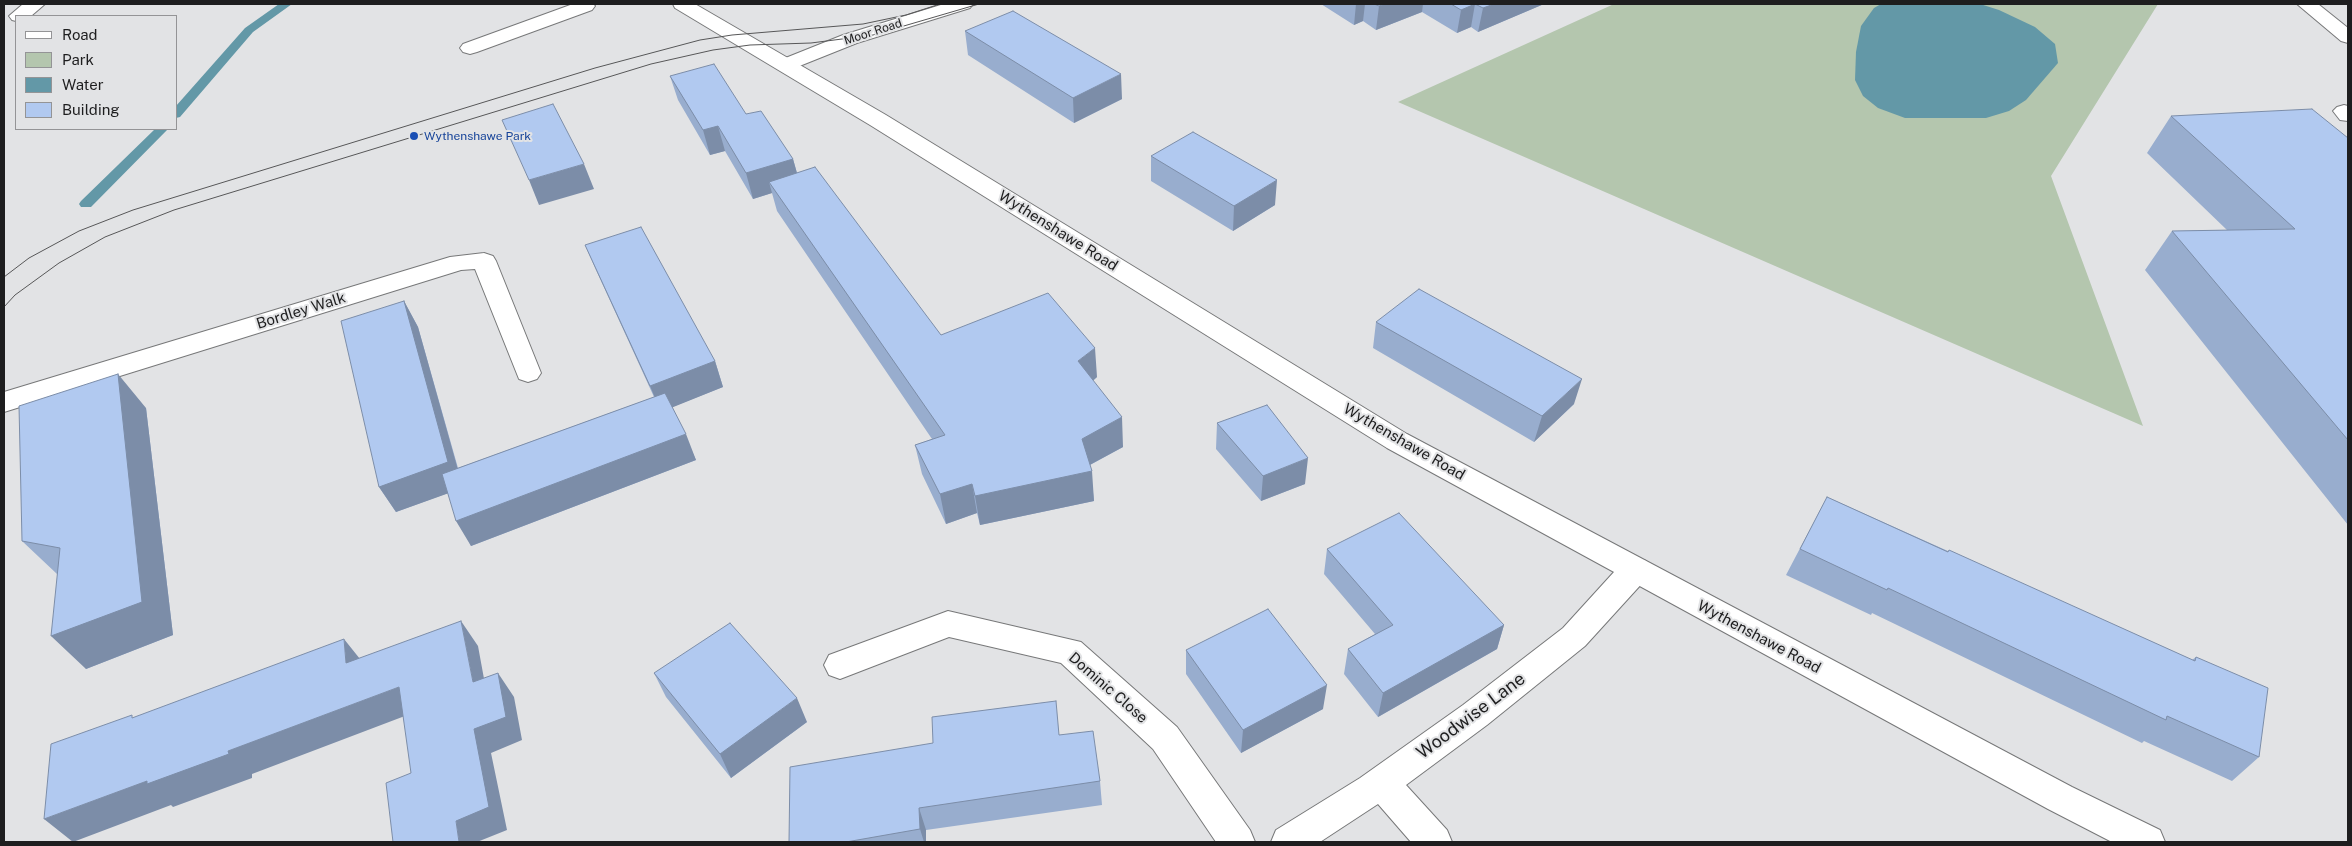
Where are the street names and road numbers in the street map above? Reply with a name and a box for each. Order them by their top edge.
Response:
street label: Moor Road [842,16,904,48]
street label: Wythenshawe Road [995,187,1121,275]
street label: Bordley Walk [254,289,348,333]
street label: Wythenshawe Road [1340,400,1468,484]
street label: Wythenshawe Road [1694,597,1824,677]
street label: Dominic Close [1065,649,1151,727]
street label: Woodwise Lane [1412,668,1530,764]

